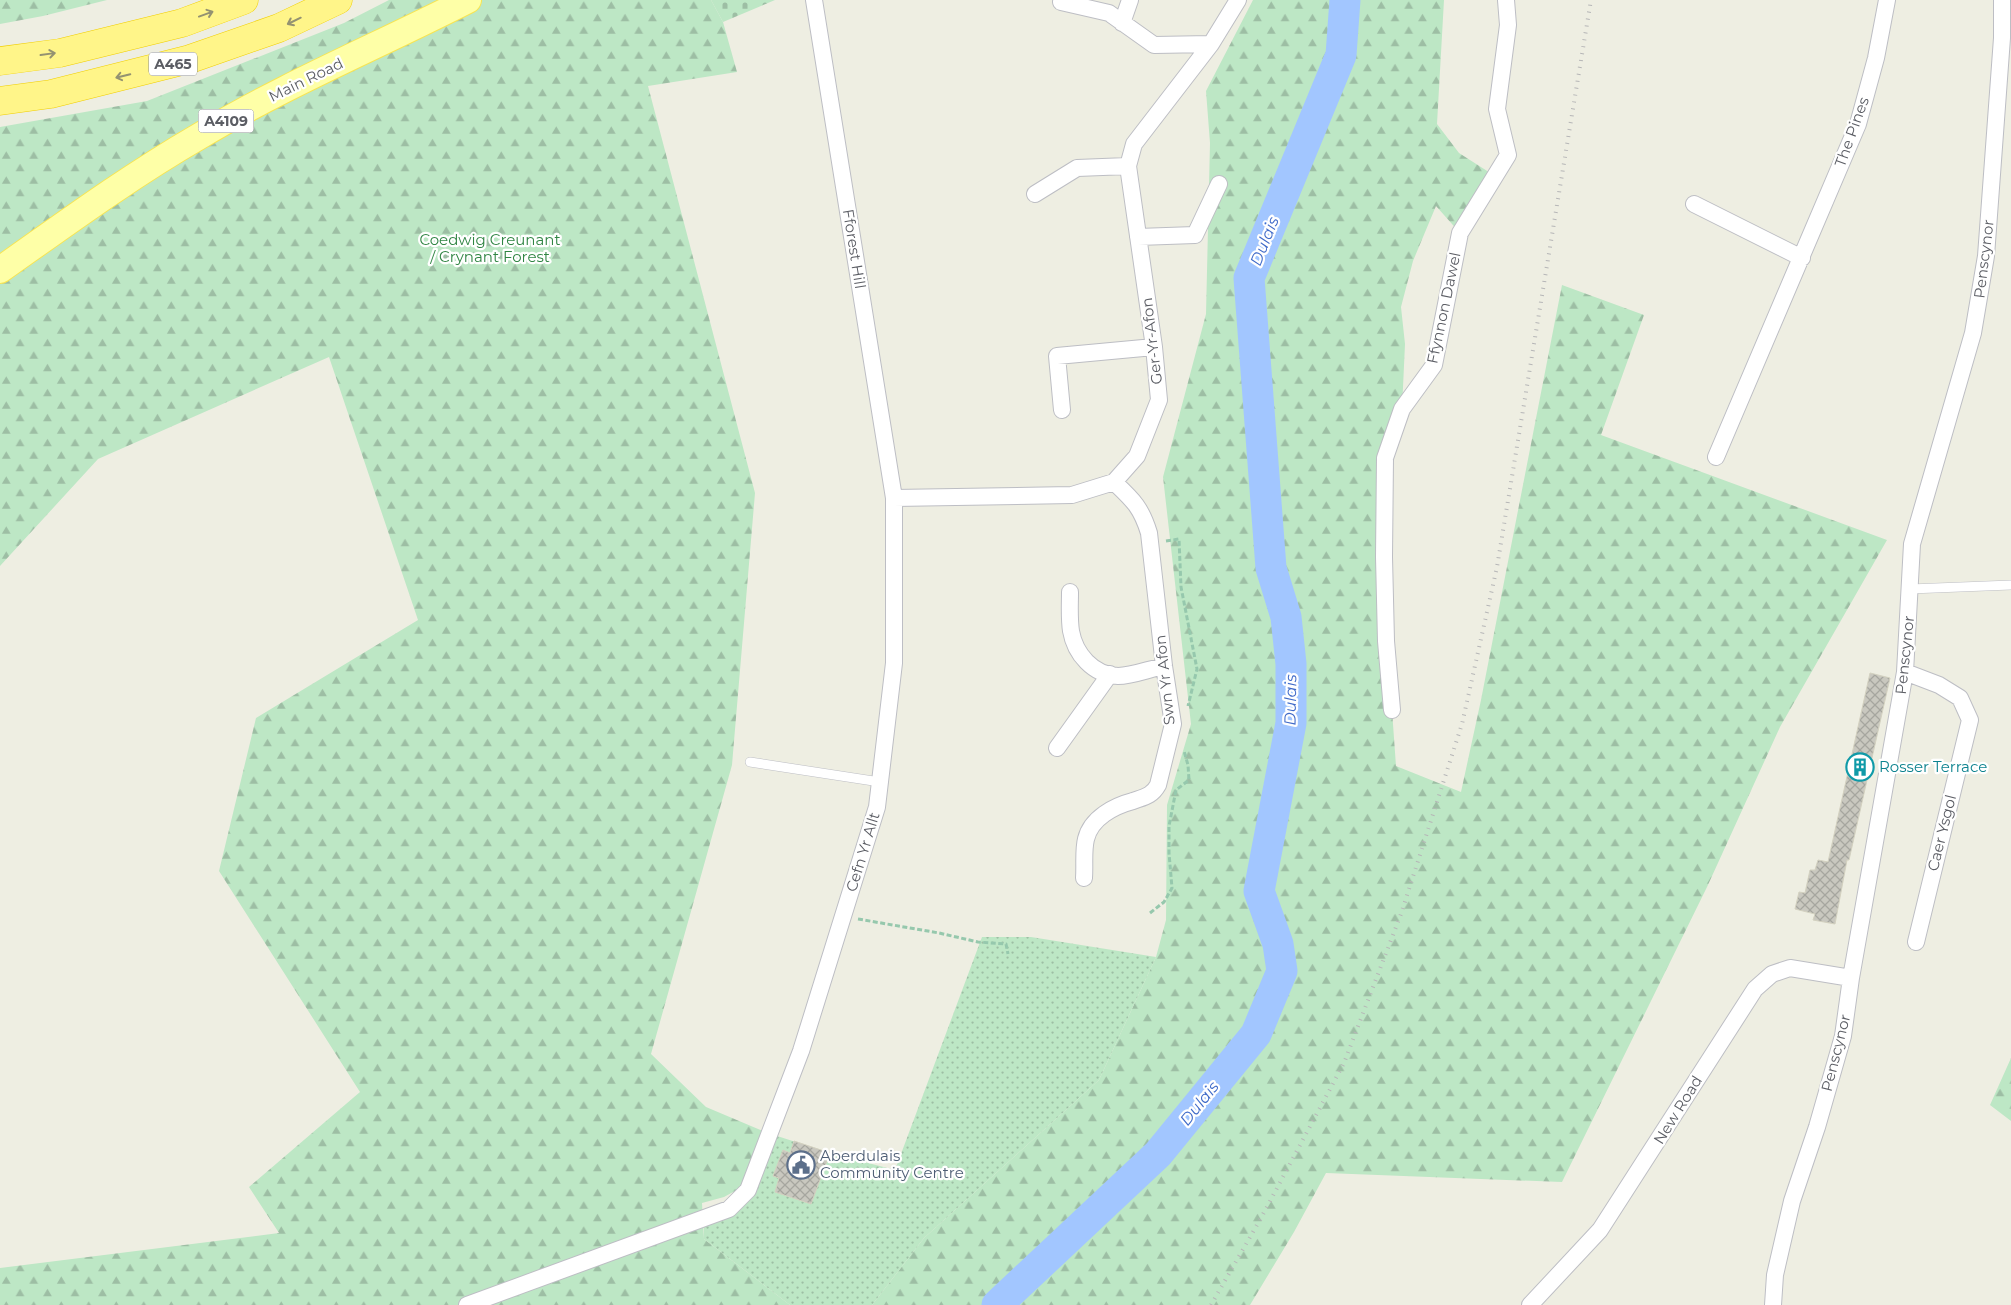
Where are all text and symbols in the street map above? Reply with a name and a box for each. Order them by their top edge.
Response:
one-way arrow [197,9,213,18]
one-way arrow [287,17,302,26]
one-way arrow [40,49,56,59]
road number: A465 [149,52,197,76]
street label: Main Road [265,53,346,106]
one-way arrow [115,72,131,81]
street label: The Pines [1830,94,1873,169]
road number: A4109 [198,110,254,132]
street label: Fforest Hill [839,208,870,290]
water label: Dulais [1246,214,1283,268]
street label: Penscynor [1969,218,1998,299]
park label: Coedwig Creunant / Crynant Forest [419,230,561,266]
street label: Ffynnon Dawel [1422,250,1465,365]
street label: Ger-Yr-Afon [1137,297,1166,386]
street label: Penscynor [1891,615,1918,695]
street label: Swn Yr Afon [1150,634,1179,726]
water label: Dulais [1281,674,1300,726]
building icon: Rosser Terrace [1845,752,1875,782]
place label: Rosser Terrace [1879,757,1987,776]
street label: Caer Ysgol [1923,793,1960,873]
street label: Cefn Yr Allt [841,810,884,894]
street label: Penscynor [1817,1012,1854,1094]
street label: New Road [1649,1072,1706,1148]
water label: Dulais [1176,1077,1223,1129]
place label: Aberdulais Community Centre [820,1146,964,1182]
public building icon: Aberdulais Community Centre [786,1150,816,1180]

